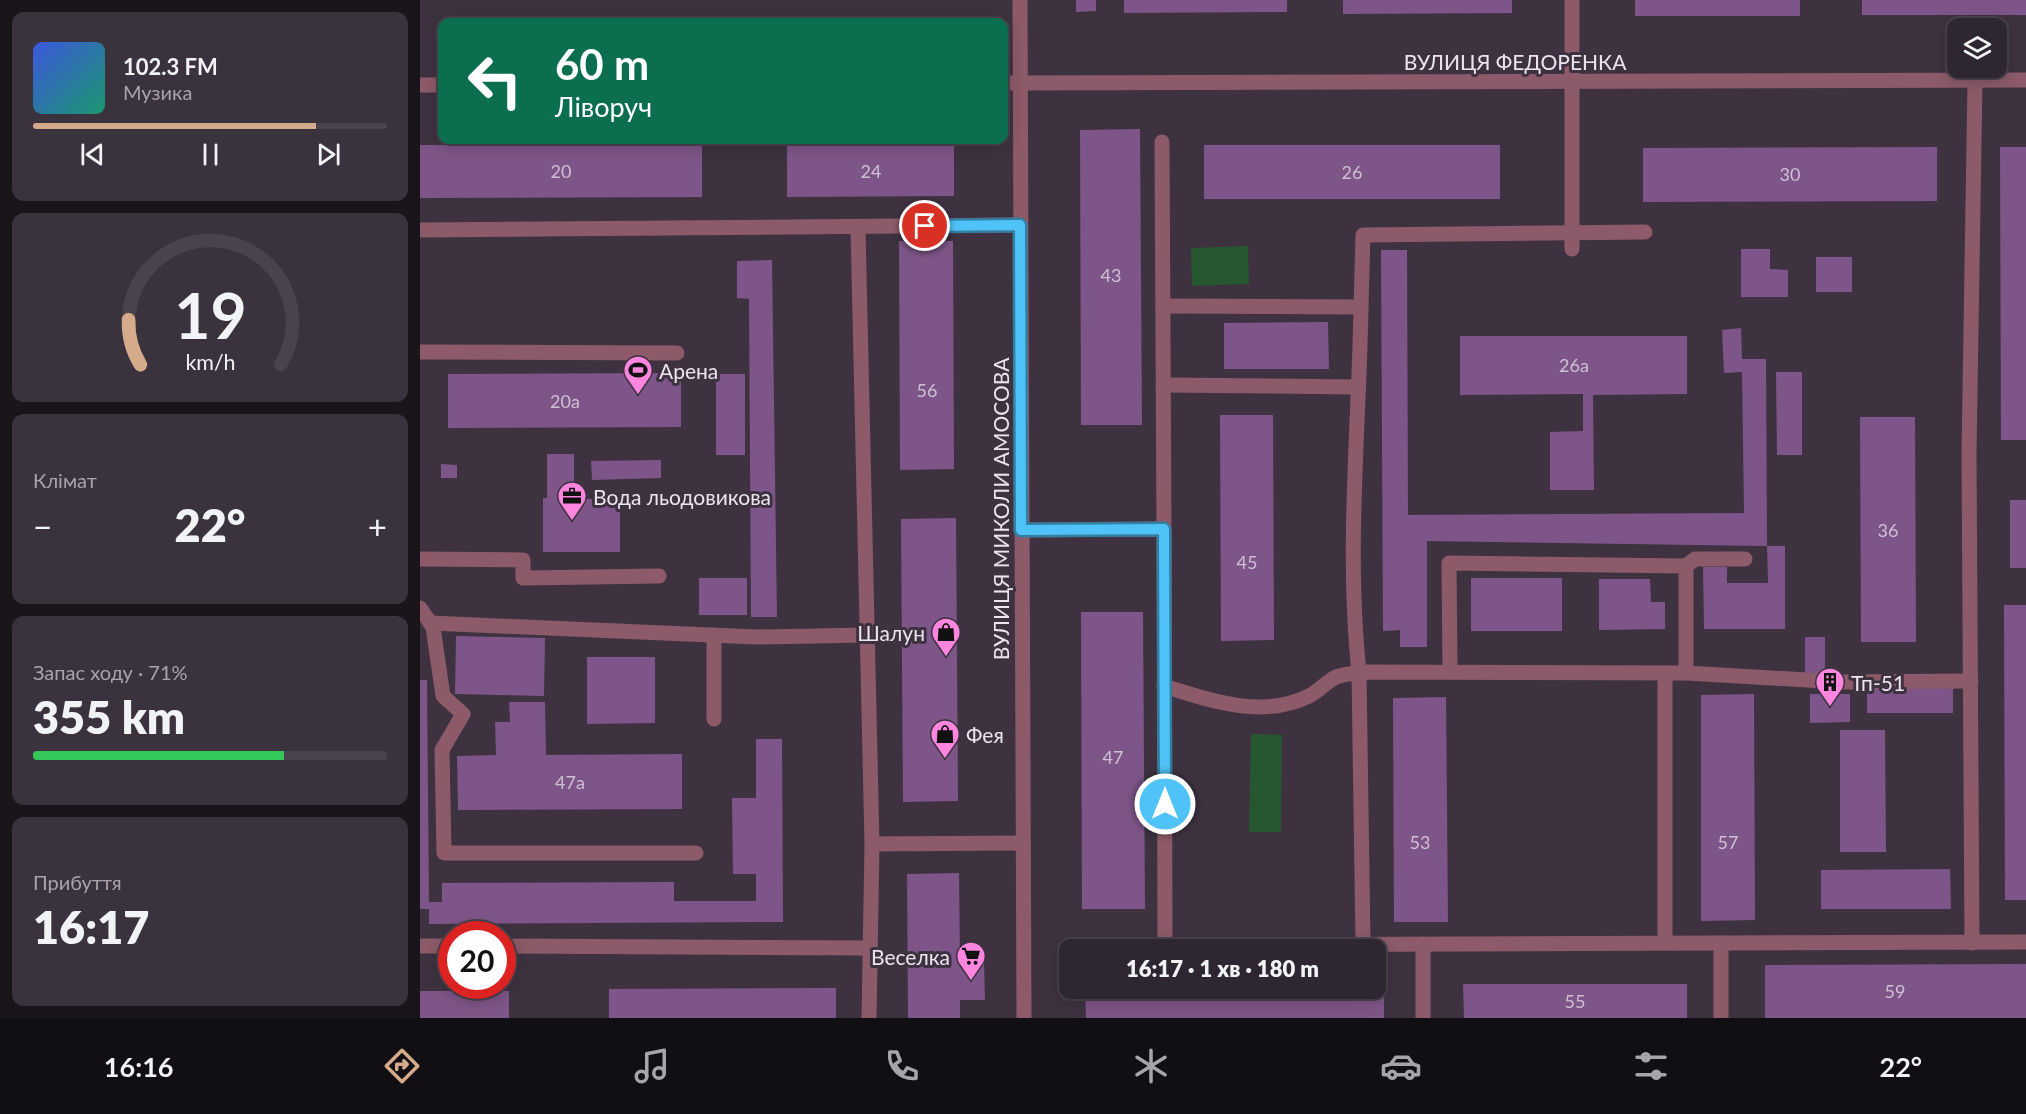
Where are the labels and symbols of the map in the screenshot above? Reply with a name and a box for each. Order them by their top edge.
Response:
street label: ВУЛИЦЯ ФЕДОРЕНКА [1404,49,1627,74]
house number: 20 [551,160,571,182]
house number: 24 [861,160,881,182]
house number: 26 [1342,161,1362,183]
house number: 30 [1780,163,1800,185]
pin [899,200,950,251]
house number: 43 [1101,264,1121,286]
sports icon: Арена [622,354,654,396]
house number: 26а [1559,354,1589,376]
street label: ВУЛИЦЯ МИКОЛИ АМОСОВА [988,357,1013,660]
place label: Арена [659,358,718,383]
house number: 56 [917,379,937,401]
house number: 20а [550,390,580,412]
office icon: Вода льодовикова [556,480,588,522]
place label: Вода льодовикова [593,484,771,509]
house number: 36 [1878,519,1898,541]
house number: 45 [1237,551,1257,573]
shop icon: Шалун [930,616,962,658]
place label: Шалун [857,620,925,645]
building icon: Тп-51 [1814,666,1846,708]
place label: Тп-51 [1851,670,1905,695]
shop icon: Фея [929,718,961,760]
place label: Фея [966,722,1004,747]
house number: 47 [1103,746,1123,768]
house number: 47а [555,771,585,793]
position arrow [1133,772,1197,836]
house number: 53 [1410,831,1430,853]
house number: 57 [1718,831,1738,853]
speed limit sign: 20 [438,921,516,999]
supermarket icon: Веселка [955,940,987,982]
place label: Веселка [871,944,950,969]
house number: 59 [1885,980,1905,1002]
house number: 55 [1565,990,1585,1012]

